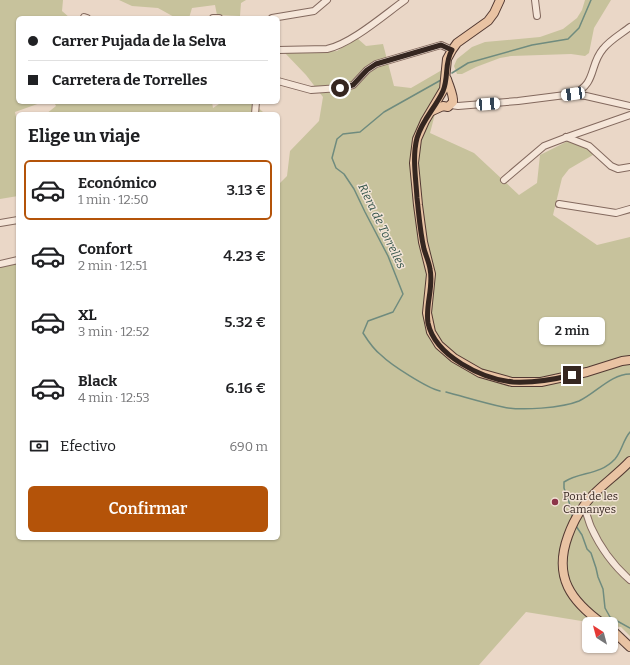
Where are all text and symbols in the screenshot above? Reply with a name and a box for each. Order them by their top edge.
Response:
text: Carrer Pujada de la Selva [52,32,226,50]
text: Carretera de Torrelles [52,71,207,89]
route start [331,79,349,97]
car [560,86,586,102]
car [476,97,500,111]
text: Elige un viaje [28,125,140,147]
icon: car [30,172,66,208]
text: Económico [78,174,157,192]
text: 3.13 € [227,181,266,199]
water label: Riera de Torrelles [355,181,409,271]
text: 1 min · 12:50 [78,192,149,207]
icon: car [30,238,66,274]
text: Confort [78,240,133,258]
text: 4.23 € [223,247,266,265]
text: 2 min · 12:51 [78,258,147,273]
icon: car [30,304,66,340]
text: XL [78,306,97,324]
text: 5.32 € [224,313,266,331]
callout: 2 min [539,317,605,345]
text: 2 min [555,323,589,338]
text: 3 min · 12:52 [78,324,149,339]
route end [563,366,581,384]
icon: car [30,370,66,406]
text: Black [78,372,117,390]
text: 6.16 € [226,379,266,397]
text: 4 min · 12:53 [78,390,150,405]
icon: cash [28,435,50,457]
text: Efectivo [60,437,116,455]
text: 690 m [229,439,268,454]
button: Confirmar [28,486,268,532]
place label: Pont de les Camanyes [563,490,618,516]
marker: Pont de les Camanyes [550,497,560,507]
north arrow [582,617,618,653]
map controls [582,617,618,653]

